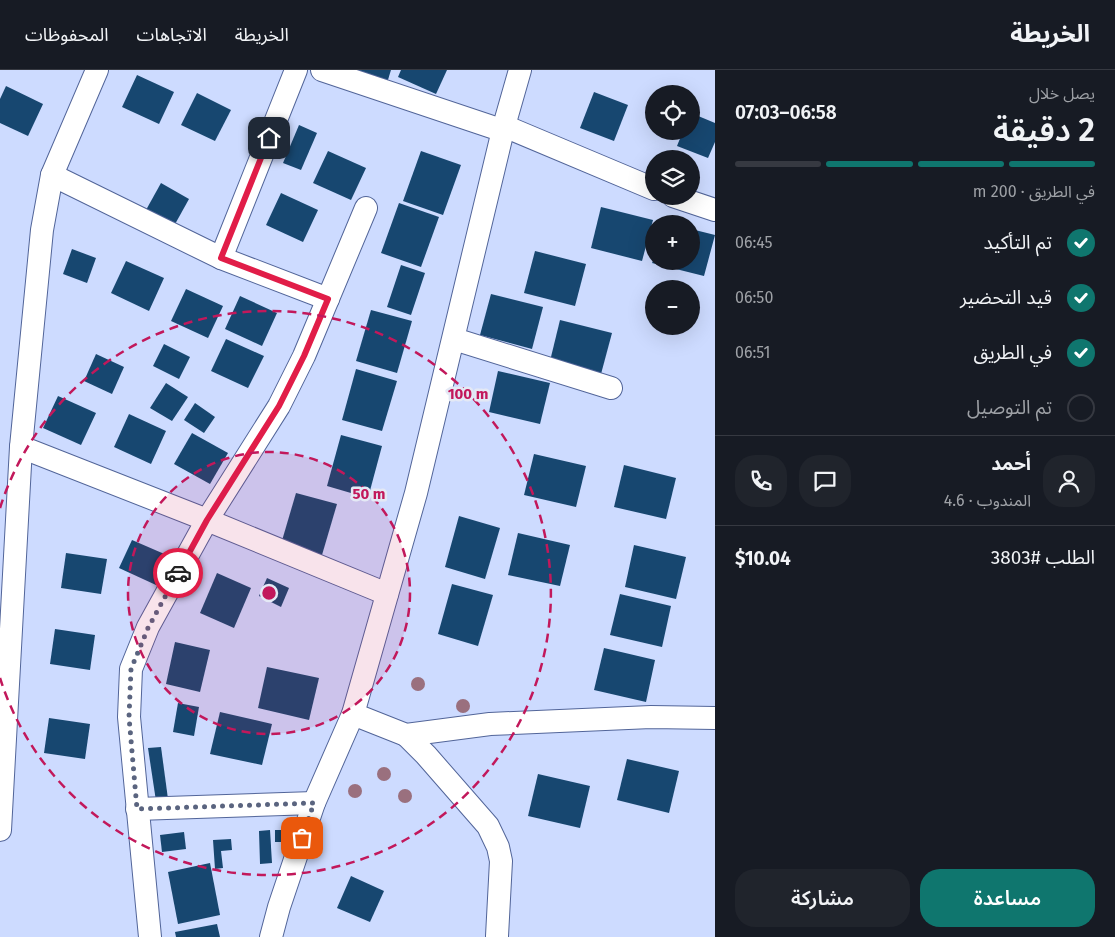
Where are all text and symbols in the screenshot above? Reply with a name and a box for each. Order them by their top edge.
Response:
text: الخريطة [1010,20,1090,48]
text: المحفوظات [25,24,109,46]
text: الاتجاهات [137,24,207,46]
text: الخريطة [235,24,289,46]
text: يصل خلال [1029,84,1095,103]
map controls [645,85,700,335]
button: locate [645,85,700,140]
text: 06:58–07:03 [735,101,837,124]
text: 2 دقيقة [993,111,1095,149]
pin [248,117,290,159]
icon: home [255,124,283,152]
button: layers [645,150,700,205]
text: في الطريق · 200 m [973,182,1095,201]
button: + [645,215,700,270]
icon: check [1067,229,1095,257]
text: تم التأكيد [984,231,1052,254]
text: 06:45 [735,233,773,252]
button: − [645,280,700,335]
icon: check [1067,284,1095,312]
text: قيد التحضير [960,286,1052,309]
text: 06:50 [735,288,773,307]
icon: check [1067,339,1095,367]
text: في الطريق [974,341,1052,364]
text: 06:51 [735,343,771,362]
text: 100 m [448,385,488,403]
text: تم التوصيل [967,396,1052,419]
text: أحمد [991,452,1031,475]
button: phone [735,455,787,507]
button: chat [799,455,851,507]
button: person [1043,455,1095,507]
text: 50 m [352,485,386,503]
text: المندوب · 4.6 [944,491,1031,510]
text: الطلب #3803 [991,546,1095,569]
text: $10.04 [735,547,791,570]
courier [153,548,203,598]
icon: car [164,559,192,587]
centre of rings [260,584,278,602]
pin [281,817,323,859]
icon: bag [288,824,316,852]
button: مشاركة [735,869,910,927]
button: مساعدة [920,869,1095,927]

